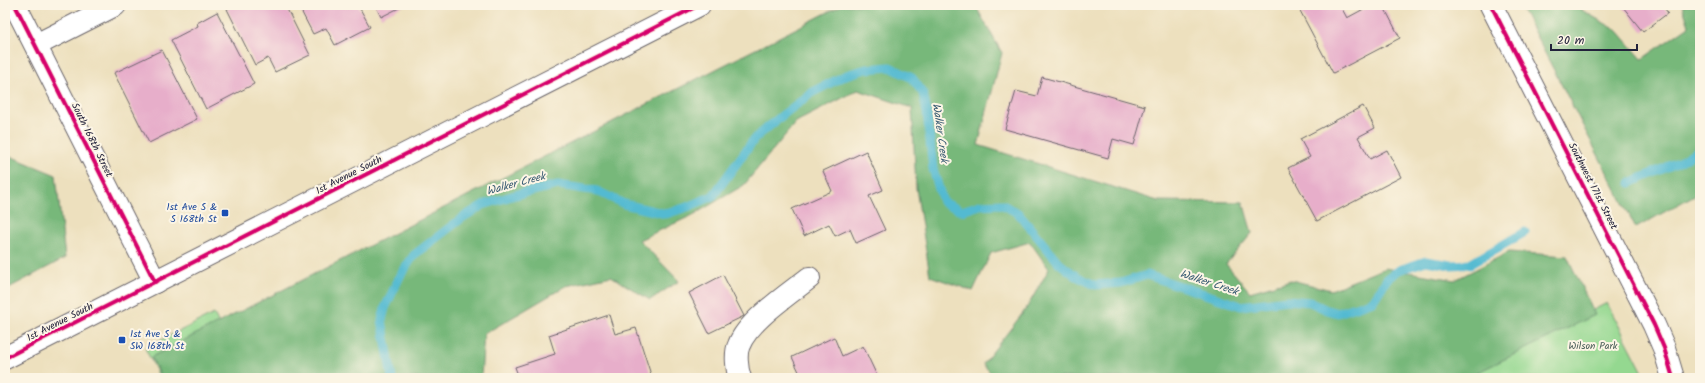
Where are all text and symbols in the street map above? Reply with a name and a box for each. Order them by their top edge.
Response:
scale bar [1551,26,1637,52]
text: 20 m [1557,31,1585,50]
street label: South 168th Street [67,100,117,180]
water label: Walker Creek [927,102,953,166]
street label: Southwest 171st Street [1564,140,1622,232]
street label: 1st Avenue South [313,151,385,199]
water label: Walker Creek [485,167,549,200]
place label: 1st Ave S & S 168th St [167,199,217,227]
marker: 1st Ave S & S 168th St [220,208,230,218]
water label: Walker Creek [1178,265,1242,301]
street label: 1st Avenue South [24,298,96,346]
place label: 1st Ave S & SW 168th St [130,326,184,354]
marker: 1st Ave S & SW 168th St [117,335,127,345]
park label: Wilson Park [1569,338,1618,354]

